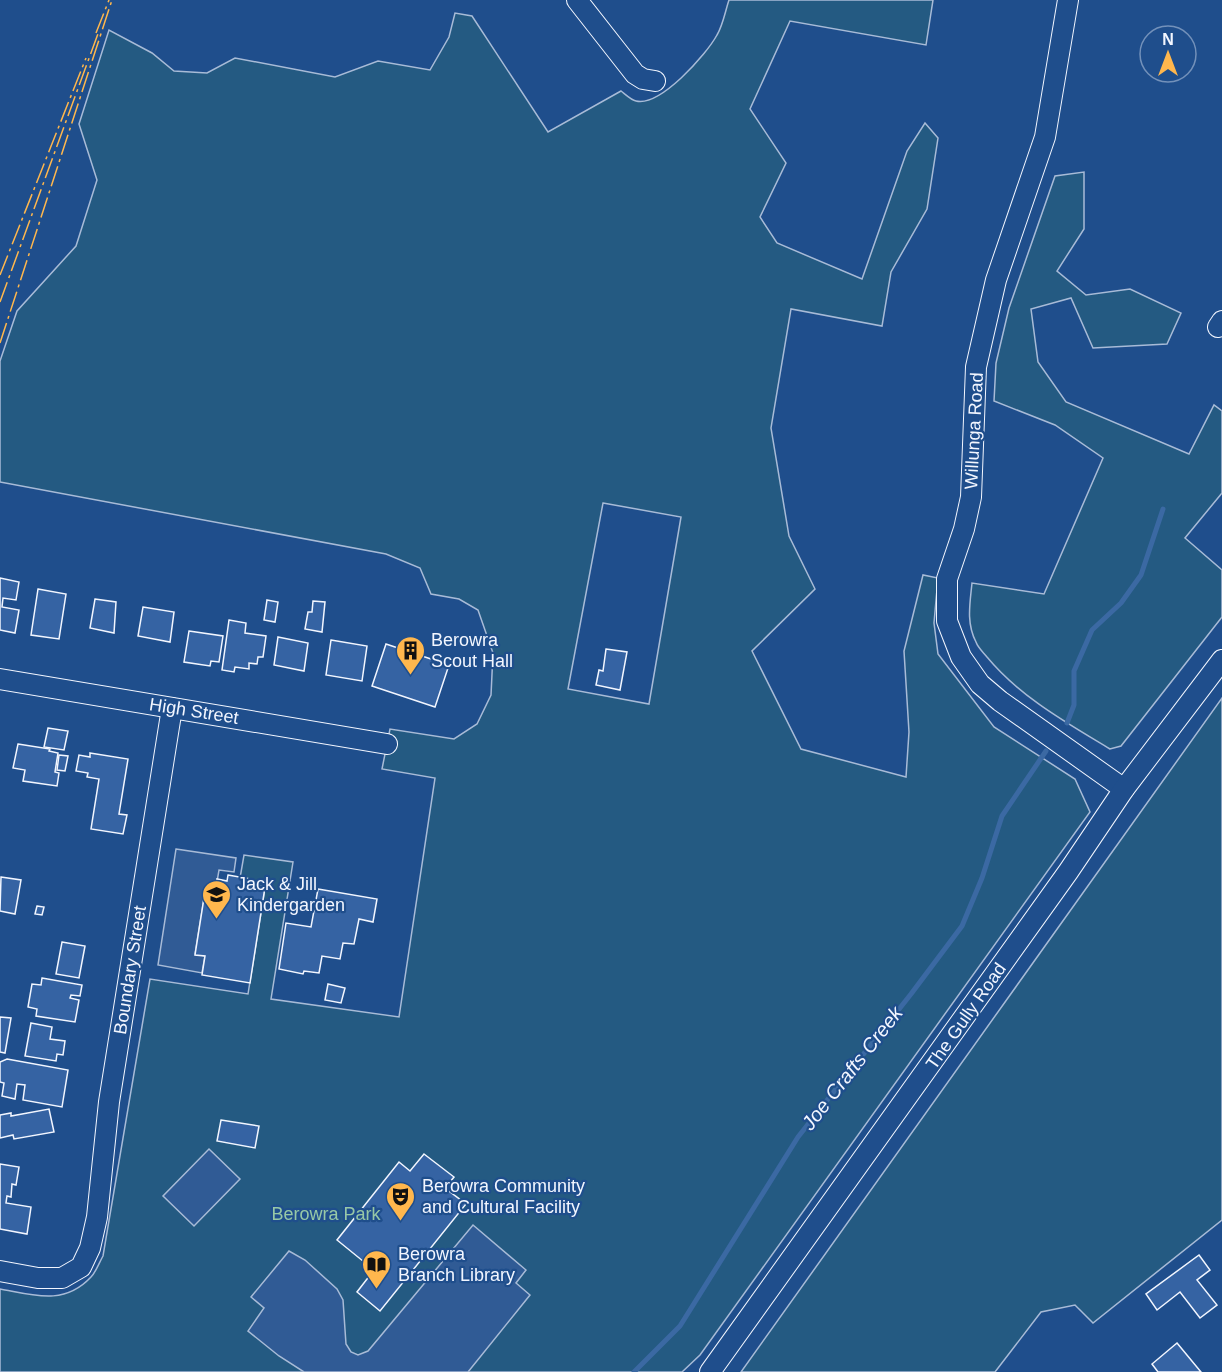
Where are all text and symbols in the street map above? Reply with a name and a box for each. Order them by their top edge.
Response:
north arrow [1138,24,1198,84]
text: N [1162,31,1174,48]
street label: Willunga Road [961,372,987,490]
place label: Berowra Scout Hall [431,630,513,671]
building icon: Berowra Scout Hall [394,634,426,676]
street label: High Street [148,694,240,728]
place label: Jack & Jill Kindergarden [237,874,345,915]
school or university icon: Jack & Jill Kindergarden [200,878,232,920]
street label: Boundary Street [110,904,150,1036]
street label: The Gully Road [922,959,1010,1073]
water label: Joe Crafts Creek [797,1001,907,1135]
place label: Berowra Community and Cultural Facility [422,1176,585,1217]
theatre icon: Berowra Community and Cultural Facility [385,1180,417,1222]
park label: Berowra Park [271,1204,382,1224]
place label: Berowra Branch Library [398,1244,515,1285]
library icon: Berowra Branch Library [361,1248,393,1290]

